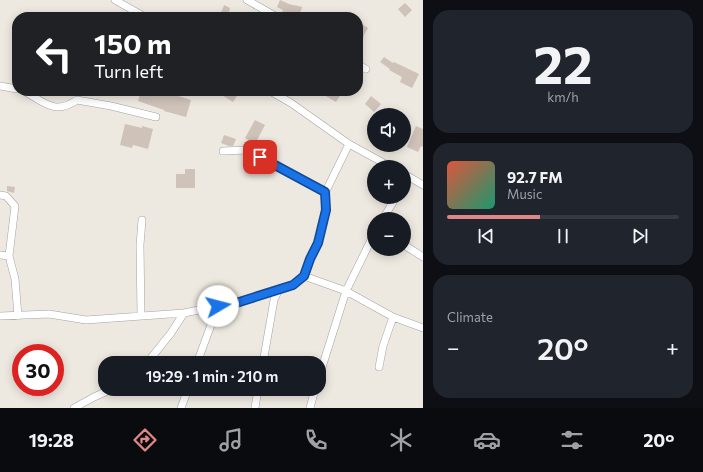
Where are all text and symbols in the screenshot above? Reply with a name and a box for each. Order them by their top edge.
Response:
text: 150 m [94,26,171,60]
icon: left [28,28,80,80]
text: 22 [533,31,593,95]
text: Turn left [94,60,163,82]
text: km/h [547,89,579,105]
map controls [367,108,411,256]
button: sound [367,108,411,152]
pin [243,140,277,174]
icon: arrive [249,146,271,168]
button: + [367,160,411,204]
text: 92.7 FM [507,168,563,186]
text: Music [507,186,542,202]
button: − [367,212,411,256]
icon: previous [475,225,497,247]
icon: pause [552,225,574,247]
icon: next [629,225,651,247]
position arrow [197,285,239,327]
text: Climate [447,309,493,325]
text: 20° [537,329,588,366]
text: − [447,334,460,361]
text: + [666,334,679,361]
speed limit sign: 30 [12,344,64,396]
text: 19:29 · 1 min · 210 m [146,367,278,385]
icon: directions [131,426,159,454]
icon: music [217,426,245,454]
icon: phone [302,426,330,454]
icon: climate [387,426,415,454]
icon: car [473,426,501,454]
icon: filters [558,426,586,454]
text: 19:28 [29,429,74,451]
text: 20° [643,429,674,451]

